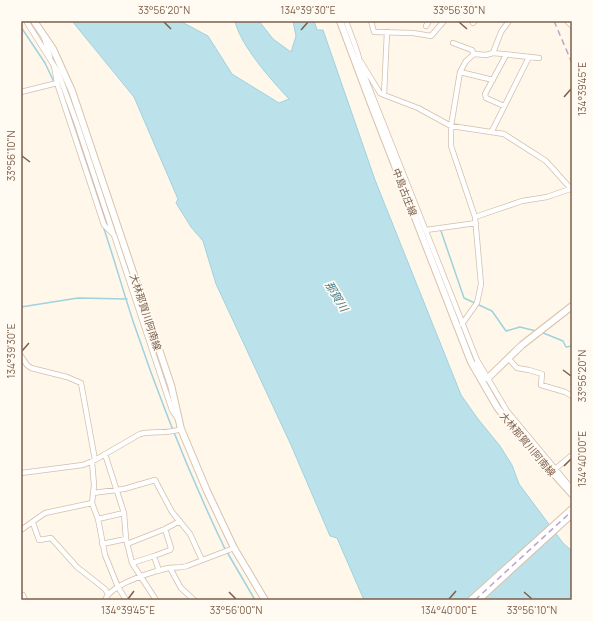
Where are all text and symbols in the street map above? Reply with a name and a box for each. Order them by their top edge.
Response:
text: 33°56'20"N [138,3,190,17]
text: 134°39'30"E [281,3,336,17]
text: 33°56'30"N [433,3,485,17]
text: 134°39'45"E [575,62,589,116]
text: 33°56'10"N [4,131,18,181]
street label: 中島古庄線 [390,166,420,218]
street label: 大林那賀川阿南線 [127,272,165,352]
water label: 那賀川 [322,278,352,315]
text: 134°39'30"E [4,323,18,378]
text: 33°56'20"N [575,350,589,402]
street label: 大林那賀川阿南線 [497,409,559,479]
text: 134°40'00"E [575,431,589,487]
text: 134°39'45"E [101,603,155,617]
text: 33°56'00"N [210,603,262,617]
text: 134°40'00"E [421,603,477,617]
text: 33°56'10"N [507,603,557,617]

